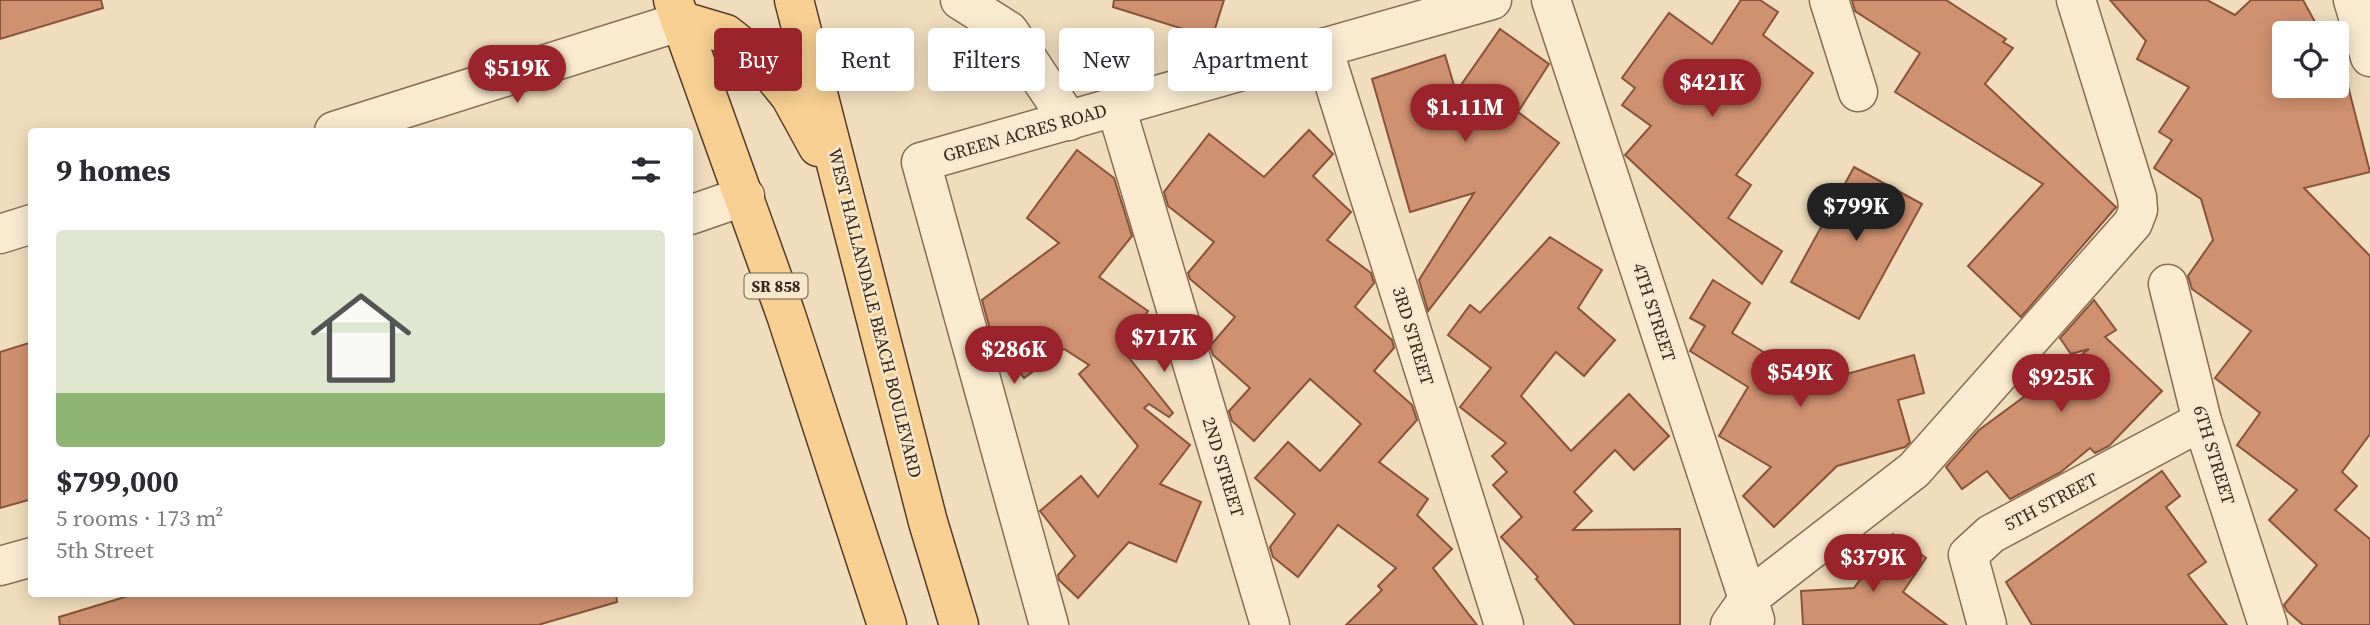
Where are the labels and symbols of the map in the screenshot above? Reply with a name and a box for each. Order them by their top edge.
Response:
pin: $519K [468,46,566,105]
pin: $421K [1663,60,1761,119]
pin: $1.11M [1408,85,1522,144]
street label: GREEN ACRES ROAD [940,97,1110,168]
street label: WEST HALLANDALE BEACH BOULEVARD [822,145,929,480]
pin: $799K [1807,184,1905,243]
street label: 4TH STREET [1627,259,1682,365]
road number: SR 858 [744,274,808,298]
street label: 3RD STREET [1387,283,1440,388]
pin: $717K [1115,314,1213,374]
pin: $286K [965,326,1063,386]
pin: $549K [1751,350,1849,409]
pin: $925K [2012,354,2110,414]
street label: 6TH STREET [2188,402,2241,508]
street label: 2ND STREET [1196,414,1251,520]
street label: 5TH STREET [2000,466,2102,537]
pin: $379K [1824,534,1922,594]

